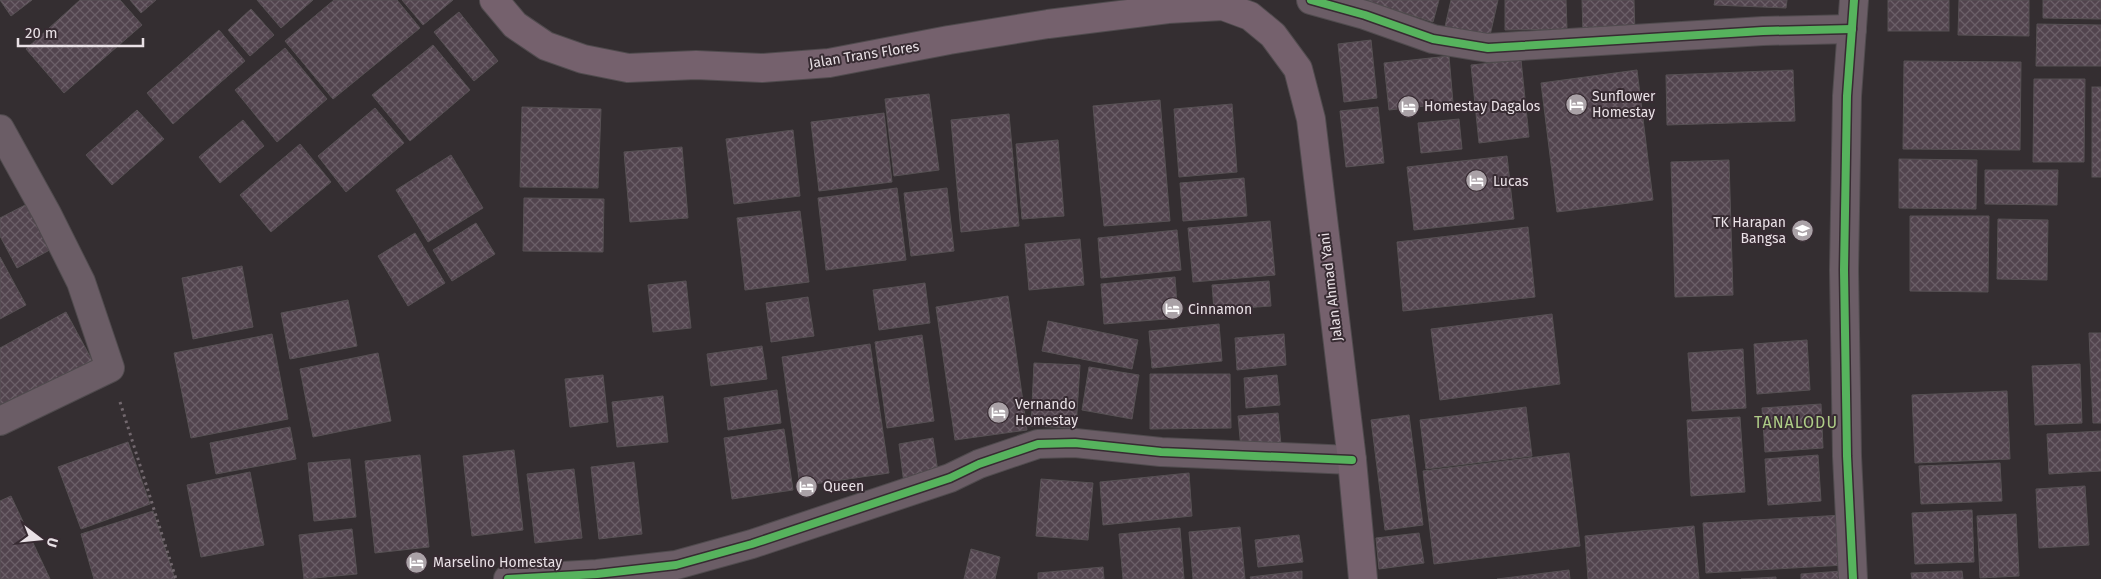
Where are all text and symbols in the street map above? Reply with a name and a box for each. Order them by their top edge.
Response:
scale bar [18,15,142,47]
text: 20 m [25,24,58,42]
street label: Jalan Trans Flores [808,38,921,72]
place label: Sunflower Homestay [1592,88,1656,121]
hotel icon: Sunflower Homestay [1564,92,1588,116]
hotel icon: Homestay Dagalos [1396,94,1420,118]
place label: Homestay Dagalos [1424,98,1541,115]
hotel icon: Lucas [1465,169,1489,193]
place label: Lucas [1493,173,1529,190]
place label: TK Harapan Bangsa [1713,214,1786,247]
school or university icon: TK Harapan Bangsa [1790,218,1814,242]
street label: Jalan Ahmad Yani [1316,232,1346,342]
hotel icon: Cinnamon [1160,297,1184,321]
place label: Cinnamon [1188,301,1252,318]
place label: Vernando Homestay [1015,396,1078,429]
hotel icon: Vernando Homestay [987,400,1011,424]
district label: TANALODU [1754,413,1838,432]
hotel icon: Queen [795,474,819,498]
place label: Queen [823,478,864,495]
north arrow [15,514,65,564]
text: U [43,536,61,549]
hotel icon: Marselino Homestay [405,550,429,574]
place label: Marselino Homestay [433,554,562,571]

